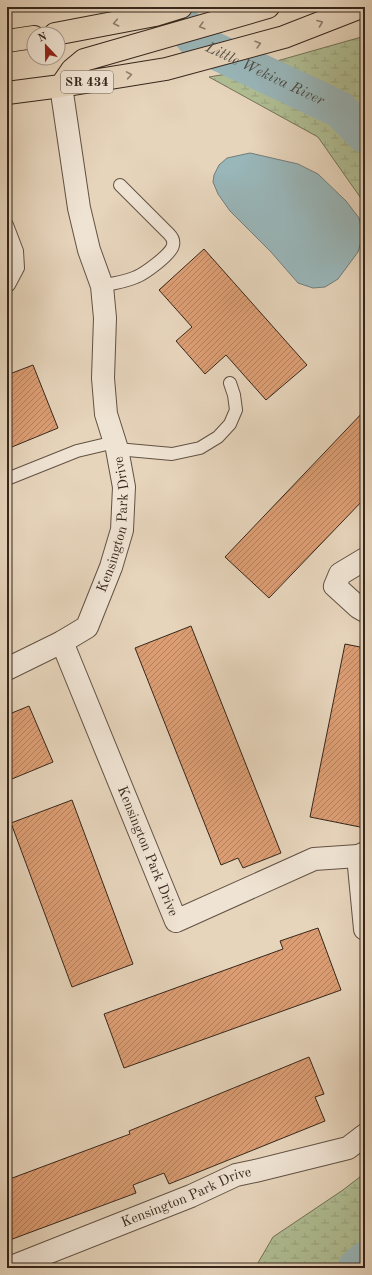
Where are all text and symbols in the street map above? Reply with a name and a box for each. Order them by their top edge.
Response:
one-way arrow [113,18,119,26]
one-way arrow [317,19,324,27]
one-way arrow [198,21,205,30]
north arrow [26,26,66,66]
text: N [37,31,49,45]
water label: Little Wekiva River [202,40,327,109]
one-way arrow [254,40,261,49]
road number: SR 434 [61,71,113,93]
one-way arrow [126,71,132,80]
street label: Kensington Park Drive [95,455,131,594]
street label: Kensington Park Drive [115,784,180,918]
street label: Kensington Park Drive [119,1165,252,1230]

